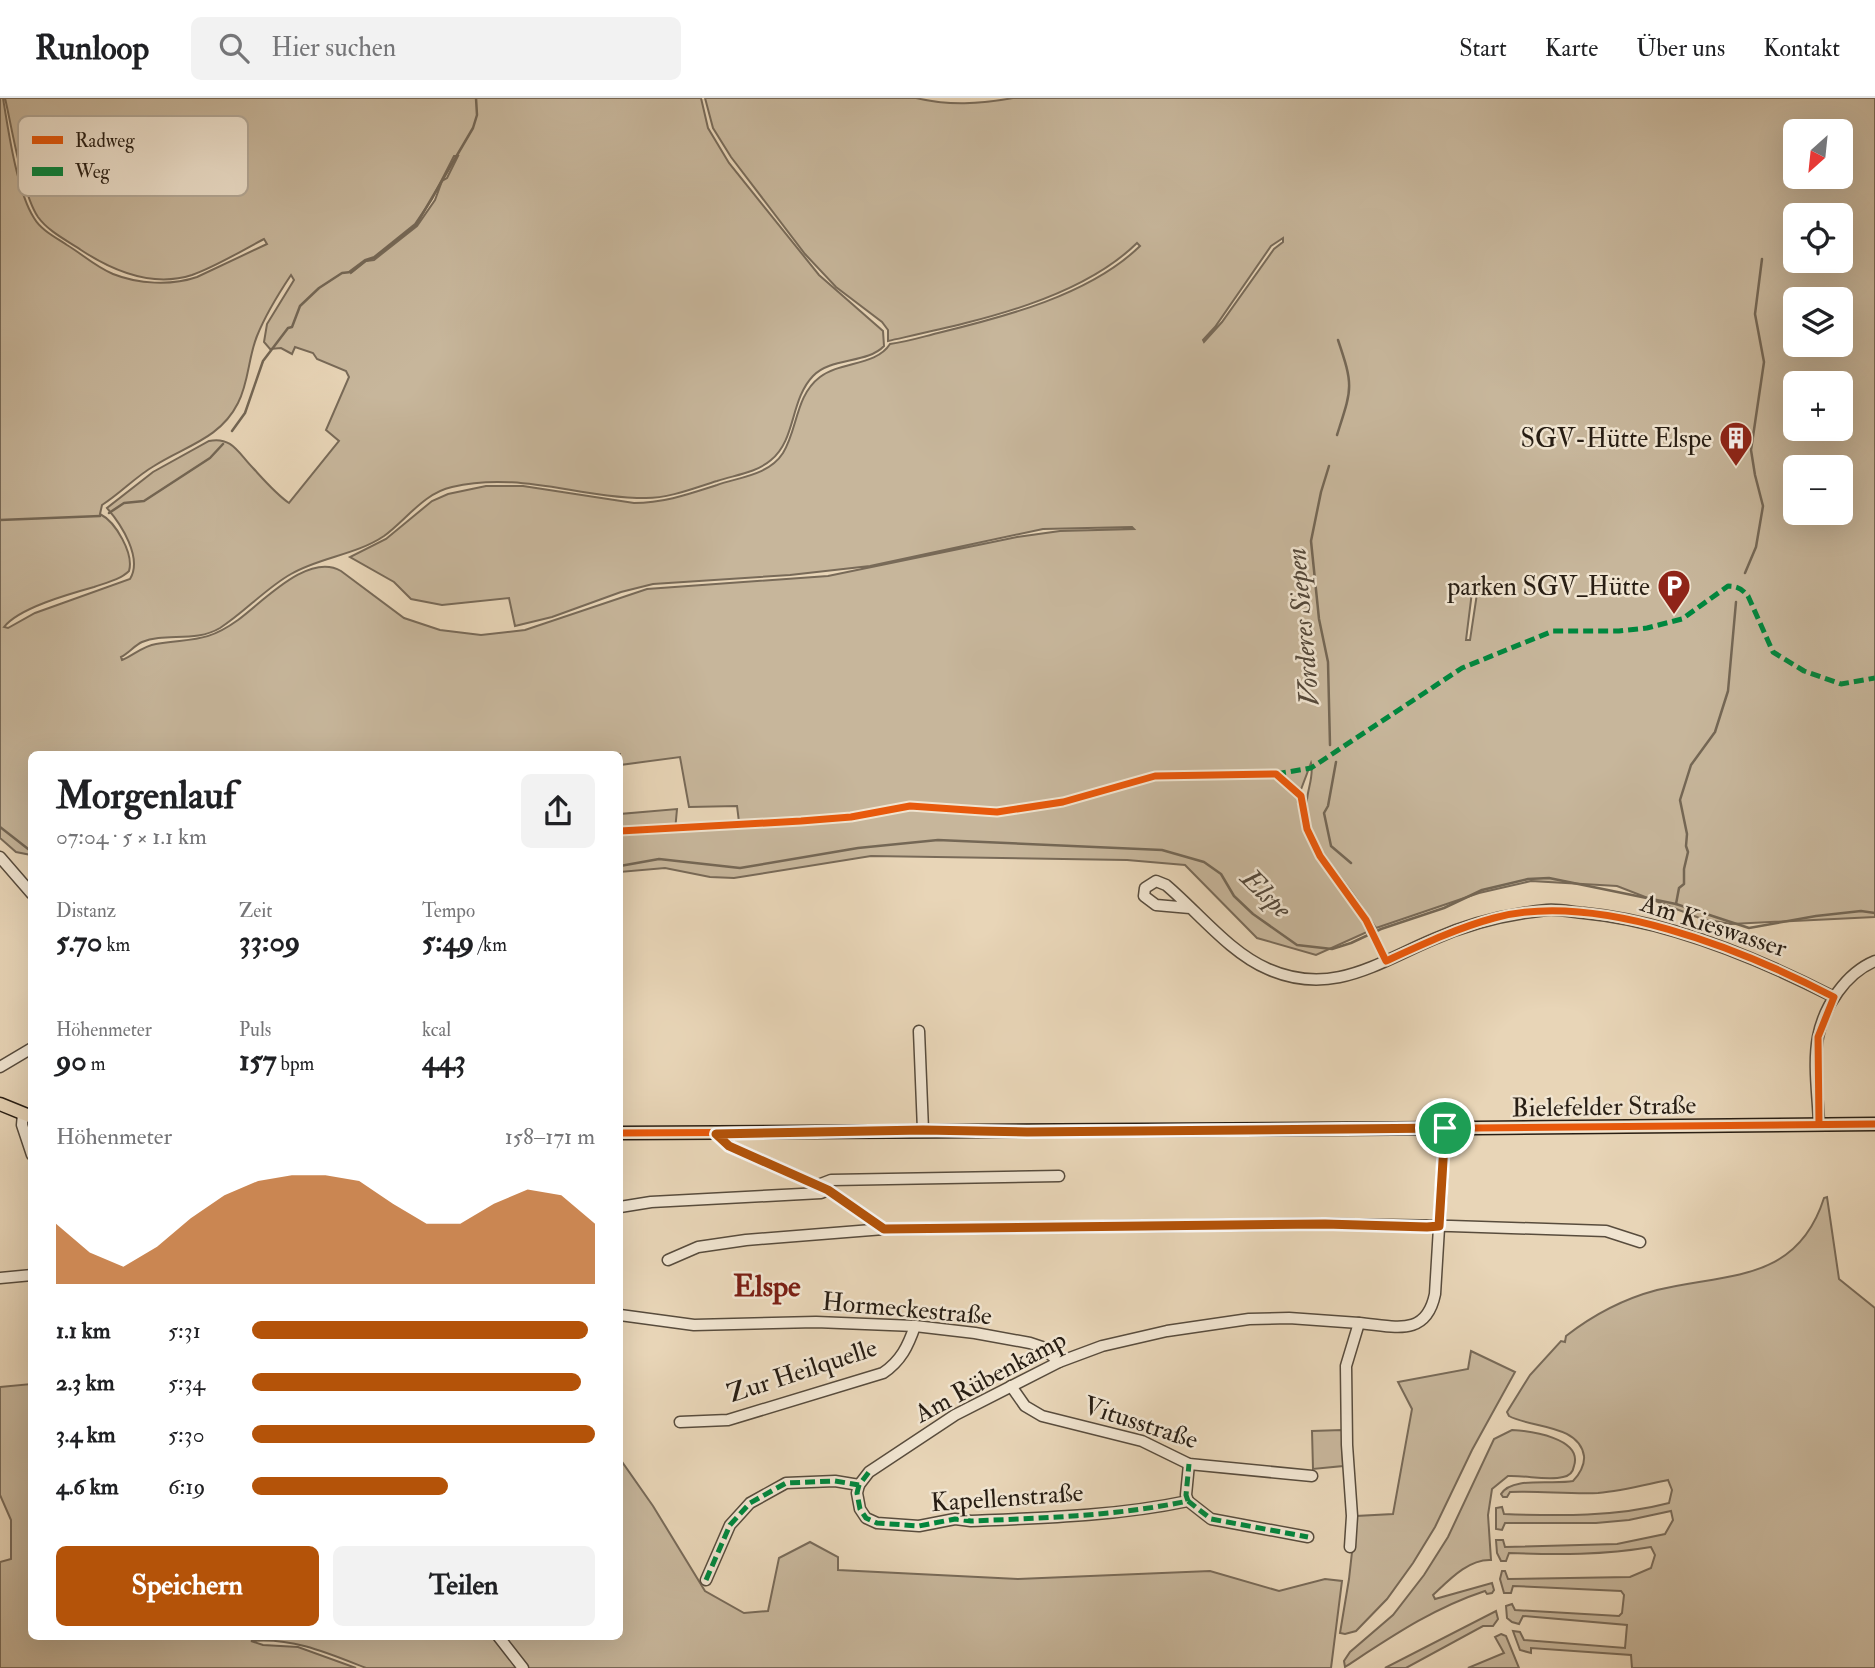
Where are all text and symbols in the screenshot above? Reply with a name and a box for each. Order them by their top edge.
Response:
search box [191,17,681,80]
text: Runloop [35,28,149,69]
icon: search [215,29,253,67]
text: Hier suchen [271,32,396,64]
text: Start [1459,33,1507,64]
text: Karte [1545,33,1598,64]
text: Über uns [1636,33,1725,64]
text: Kontakt [1763,33,1840,64]
legend [18,116,248,196]
north arrow [1783,119,1853,189]
map controls [1783,119,1853,525]
text: Radweg [75,129,135,153]
text: Weg [74,160,111,184]
button: locate [1783,203,1853,273]
button: layers [1783,287,1853,357]
button: + [1783,371,1853,441]
building icon: SGV-Hütte Elspe [1717,419,1755,468]
place label: SGV-Hütte Elspe [1521,423,1712,456]
button: − [1783,455,1853,525]
water label: Vorderes Siepen [1279,546,1328,707]
parking icon: parken SGV_Hütte [1655,567,1693,616]
place label: parken SGV_Hütte [1446,571,1650,604]
text: Morgenlauf [56,772,236,820]
button: share [521,774,595,848]
text: 07:04 · 5 × 1.1 km [56,822,207,851]
water label: Elspe [1232,860,1299,927]
street label: Am Kieswasser [1636,887,1791,965]
text: Distanz [56,899,116,923]
text: Zeit [239,899,272,923]
text: Tempo [422,899,475,923]
text: 5.70 [56,923,102,960]
text: 33:09 [239,923,300,960]
text: 5:49 [422,923,474,960]
text: km [102,933,130,957]
text: /km [474,933,507,957]
text: Höhenmeter [56,1018,152,1042]
text: Puls [239,1018,271,1042]
text: kcal [422,1018,451,1042]
text: 90 [56,1042,87,1079]
text: 157 [239,1042,277,1079]
text: 443 [422,1042,466,1079]
text: m [87,1052,106,1076]
text: bpm [277,1052,314,1076]
street label: Bielefelder Straße [1511,1089,1697,1125]
pin [1415,1098,1475,1158]
icon: arrive [1426,1109,1464,1147]
text: Höhenmeter [56,1122,172,1151]
text: 158–171 m [505,1122,595,1151]
district label: Elspe [733,1268,801,1305]
street label: Hormeckestraße [821,1286,993,1332]
text: 1.1 km [56,1316,111,1345]
text: 5:31 [168,1316,201,1345]
street label: Am Rübenkamp [908,1324,1072,1432]
street label: Zur Heilquelle [723,1332,881,1410]
text: 2.3 km [56,1368,115,1397]
text: 5:34 [168,1368,205,1397]
street label: Vitusstraße [1079,1389,1202,1457]
text: 3.4 km [56,1420,116,1449]
text: 5:30 [168,1420,204,1449]
text: 4.6 km [56,1472,119,1501]
text: 6:19 [168,1472,205,1501]
street label: Kapellenstraße [930,1477,1085,1520]
button: Speichern [56,1546,319,1626]
button: Teilen [333,1546,595,1626]

